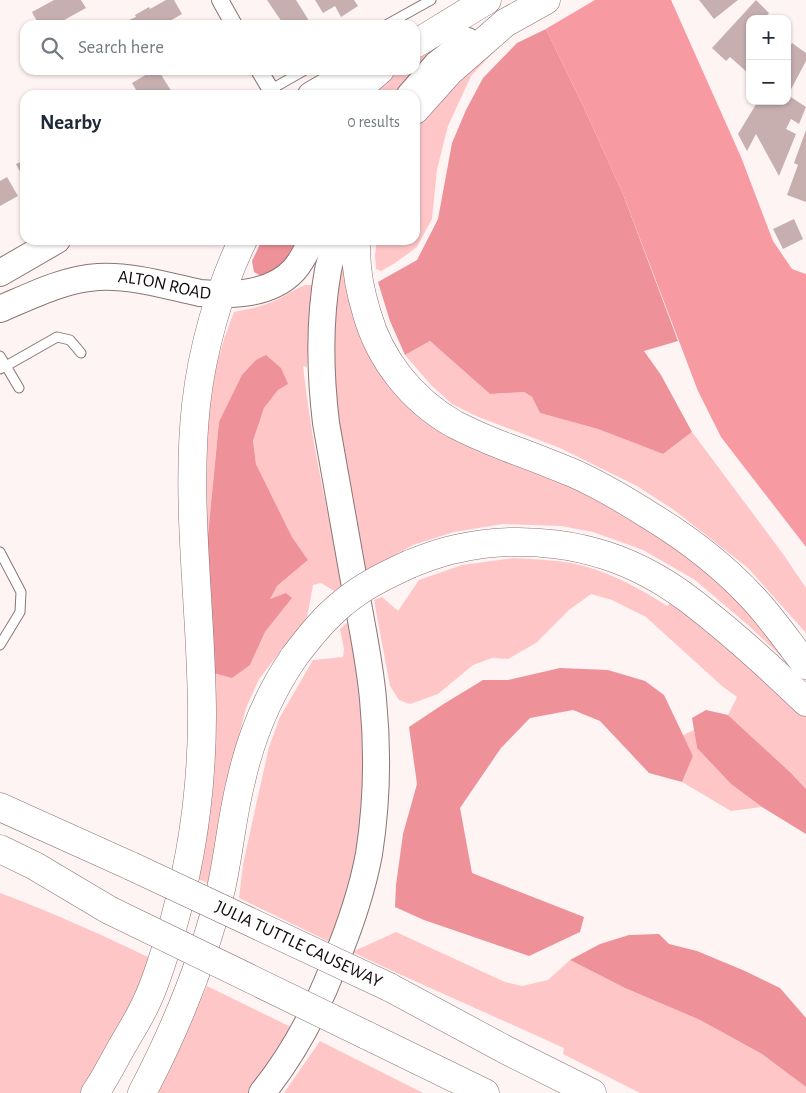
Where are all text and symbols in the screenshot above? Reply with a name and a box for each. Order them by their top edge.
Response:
map controls [746,15,791,105]
button: + [746,15,791,60]
search box [20,20,420,75]
icon: search [38,34,66,62]
text: Search here [78,38,164,57]
button: − [746,60,791,105]
text: Nearby [40,112,101,133]
text: 0 results [347,114,400,130]
street label: ALTON ROAD [117,268,212,303]
street label: JULIA TUTTLE CAUSEWAY [212,898,385,992]

